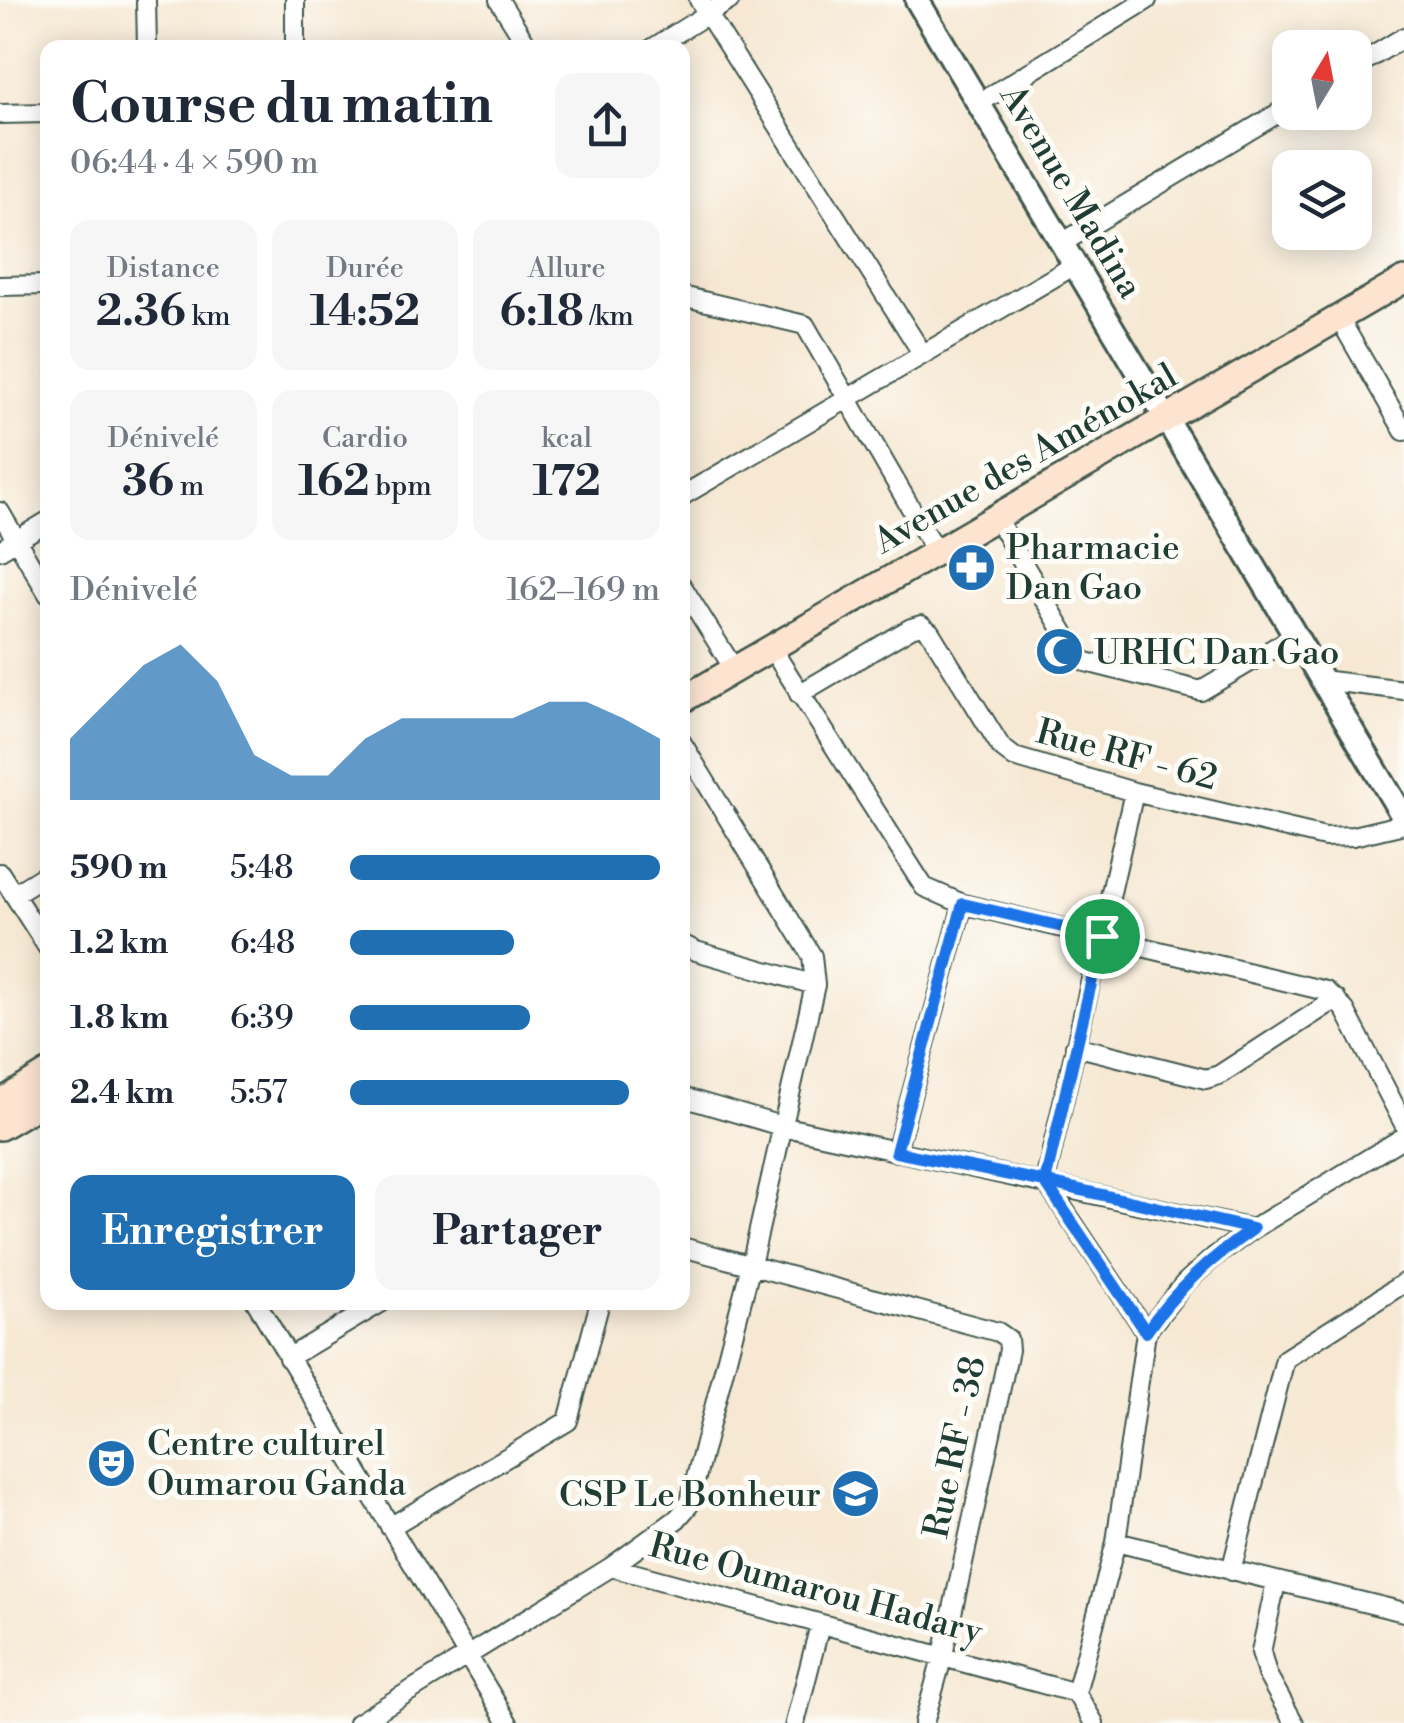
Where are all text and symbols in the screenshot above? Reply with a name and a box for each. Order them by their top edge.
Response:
north arrow [1272,30,1372,130]
map controls [1272,30,1372,250]
text: Course du matin [70,71,493,140]
button: share [555,73,660,178]
street label: Avenue Madina [990,76,1151,306]
text: 06:44 · 4 × 590 m [70,143,319,183]
button: layers [1272,150,1372,250]
text: Distance [107,251,220,286]
text: Durée [326,251,404,286]
text: Allure [528,251,606,286]
text: 2.36 [96,286,186,339]
text: 14:52 [310,286,420,339]
text: 6:18 [499,286,584,339]
text: km [186,299,231,334]
text: /km [584,299,634,334]
street label: Avenue des Aménokal [866,355,1185,564]
text: Dénivelé [107,421,219,456]
text: Cardio [322,421,408,456]
text: kcal [541,421,592,456]
text: 36 [122,456,174,509]
text: 162 [298,456,369,509]
text: 172 [533,456,601,509]
text: m [174,469,204,504]
text: bpm [369,469,432,504]
place label: Pharmacie Dan Gao [1006,527,1180,610]
pharmacy icon: Pharmacie Dan Gao [945,541,997,593]
text: Dénivelé [70,570,198,610]
text: 162–169 m [506,570,660,610]
mosque icon: URHC Dan Gao [1033,626,1085,678]
place label: URHC Dan Gao [1094,632,1339,675]
street label: Rue RF - 62 [1031,711,1222,800]
text: 590 m [70,848,168,888]
text: 5:48 [230,848,294,888]
pin [1060,894,1145,979]
icon: arrive [1075,909,1130,964]
text: 1.2 km [70,923,168,963]
text: 6:48 [230,923,295,963]
text: 1.8 km [70,998,169,1038]
text: 6:39 [230,998,294,1038]
text: 2.4 km [70,1073,174,1113]
text: 5:57 [230,1073,287,1113]
button: Enregistrer [70,1175,355,1290]
button: Partager [375,1175,660,1290]
street label: Rue RF - 38 [915,1352,996,1542]
place label: Centre culturel Oumarou Ganda [147,1423,406,1506]
theatre icon: Centre culturel Oumarou Ganda [86,1437,138,1489]
school or university icon: CSP Le Bonheur [830,1468,882,1520]
place label: CSP Le Bonheur [559,1474,821,1517]
street label: Rue Oumarou Hadary [644,1524,988,1655]

